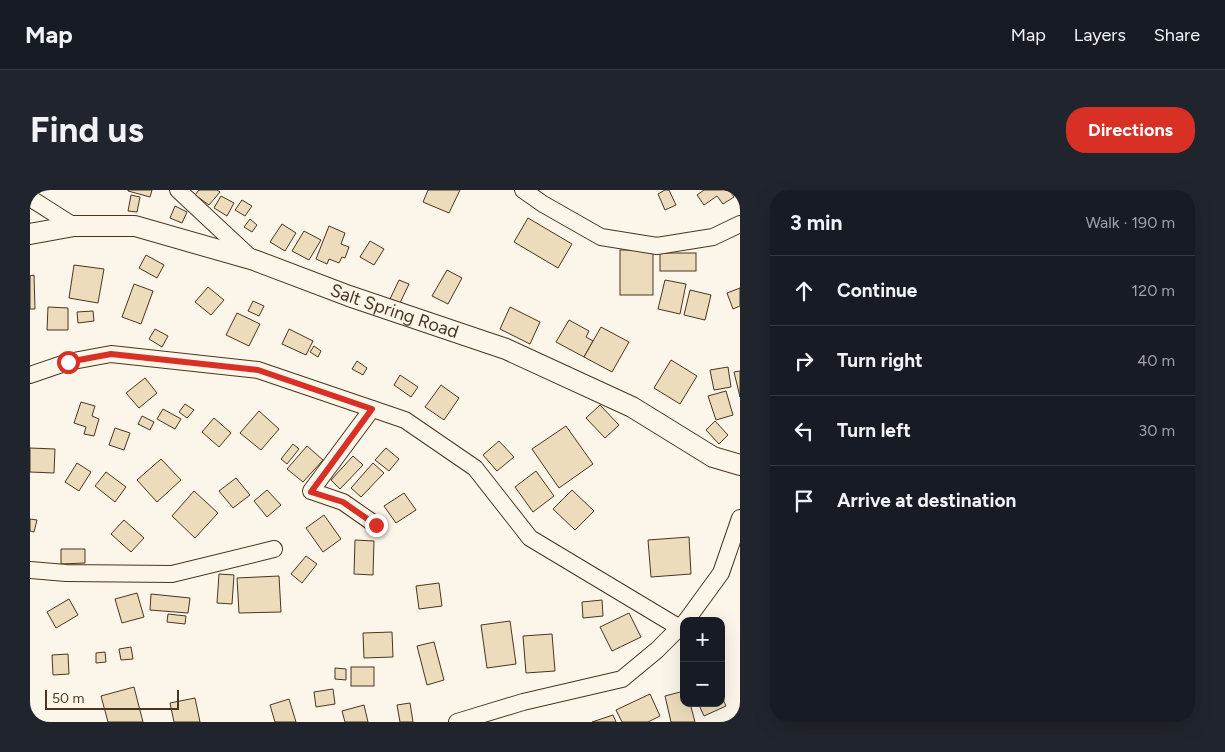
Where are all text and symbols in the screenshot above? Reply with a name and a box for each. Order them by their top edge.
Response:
text: Map [25,20,73,49]
text: Map [1011,24,1046,46]
text: Layers [1074,24,1126,46]
text: Share [1154,24,1200,46]
button: Directions [1066,107,1195,153]
text: Find us [30,109,144,151]
text: 3 min [790,210,842,235]
text: Walk · 190 m [1085,213,1175,232]
icon: ahead [790,277,818,305]
street label: Salt Spring Road [327,279,461,343]
text: Continue [837,279,917,302]
text: 120 m [1132,281,1175,300]
icon: right [790,347,818,375]
text: Turn right [837,349,923,372]
route start [57,351,80,374]
text: 40 m [1137,351,1175,370]
icon: left [790,417,818,445]
text: Turn left [837,419,911,442]
text: 30 m [1138,421,1175,440]
icon: arrive [790,487,818,515]
text: Arrive at destination [837,489,1016,512]
route end [365,514,388,537]
map controls [680,617,725,707]
button: + [680,617,725,662]
button: − [680,662,725,707]
scale bar [45,687,179,710]
text: 50 m [52,690,84,707]

